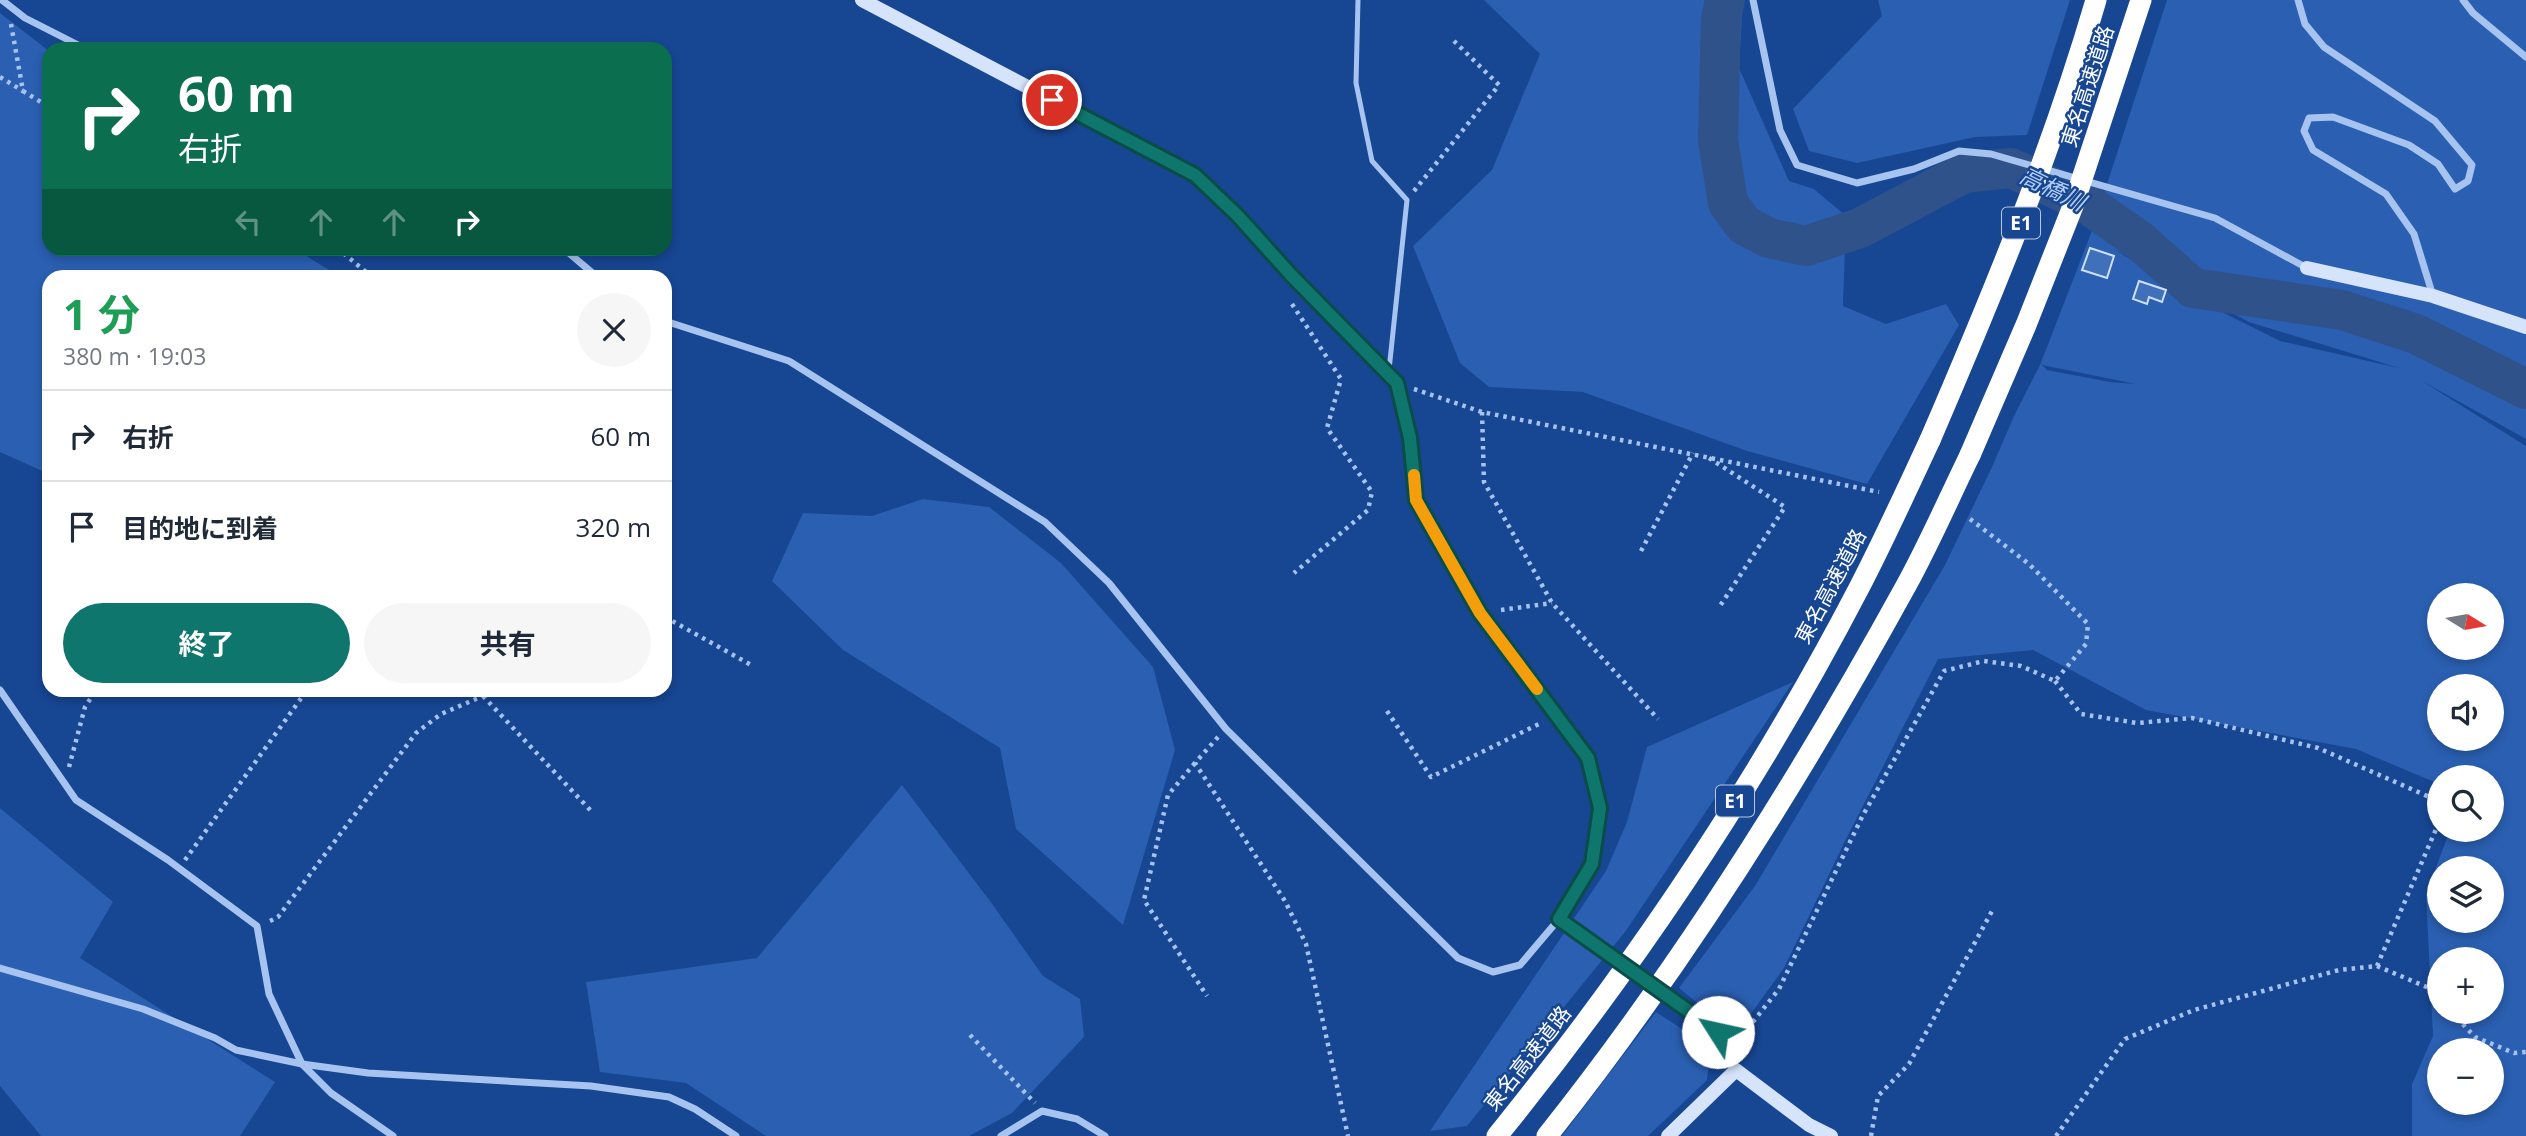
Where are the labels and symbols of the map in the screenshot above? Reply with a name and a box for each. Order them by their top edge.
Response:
street label: 東名高速道路 [2054,22,2120,150]
pin [1022,70,1082,130]
water label: 高橋川 [2015,158,2094,219]
road number: E1 [2002,208,2040,238]
street label: 東名高速道路 [1788,524,1872,648]
north arrow [2427,583,2504,660]
road number: E1 [1716,786,1754,816]
position arrow [1681,995,1755,1069]
street label: 東名高速道路 [1477,1000,1577,1116]

